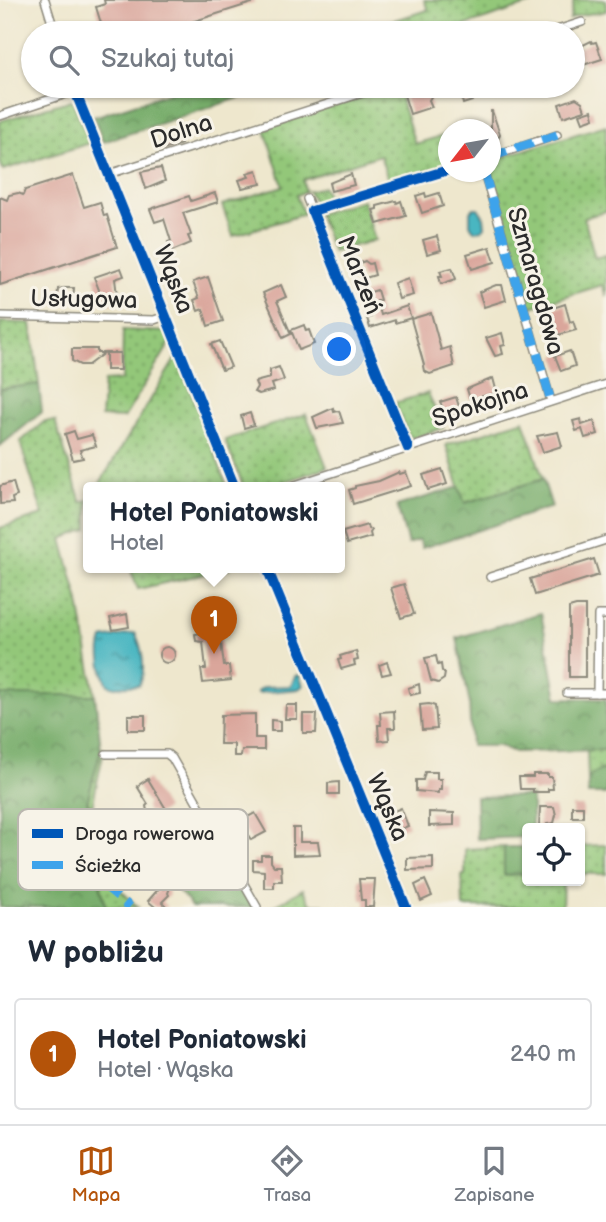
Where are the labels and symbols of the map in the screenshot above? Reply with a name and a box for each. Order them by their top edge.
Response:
street label: Dolna [147,108,216,155]
north arrow [438,119,501,182]
street label: Szmaragdowa [501,204,570,358]
street label: Marzeń [331,232,388,319]
street label: Wąska [147,241,200,318]
street label: Usługowa [30,284,138,315]
your location [322,332,356,366]
street label: Spokojna [428,375,532,434]
pin: 1 [191,596,237,654]
street label: Wąska [360,769,415,846]
legend [18,809,248,890]
text: Droga rowerowa [75,823,215,846]
text: Ścieżka [75,854,141,878]

